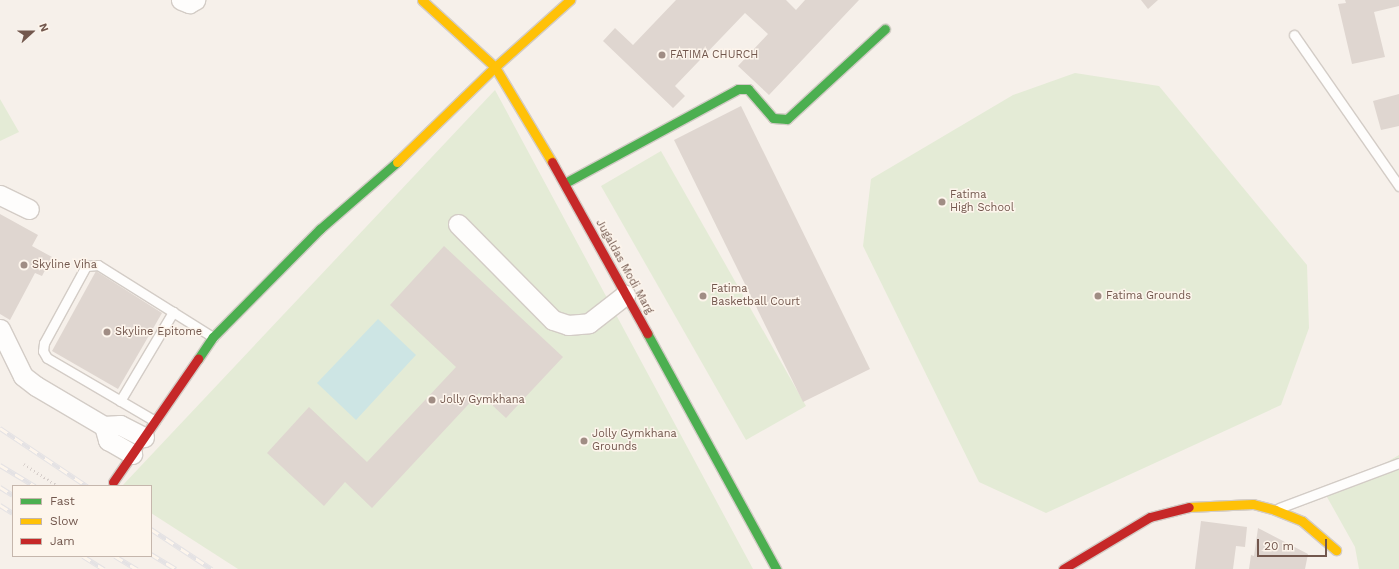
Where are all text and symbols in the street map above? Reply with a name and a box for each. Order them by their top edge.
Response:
north arrow [12,12,52,52]
text: N [36,21,51,34]
place label: FATIMA CHURCH [670,48,759,62]
marker: FATIMA CHURCH [657,50,667,60]
place label: Fatima High School [950,189,1014,215]
marker: Fatima High School [937,197,947,207]
street label: Jugaldas Modi Marg [593,217,655,317]
place label: Skyline Viha [32,258,97,272]
marker: Skyline Viha [19,260,29,270]
place label: Fatima Basketball Court [711,283,800,309]
place label: Fatima Grounds [1106,289,1191,303]
marker: Fatima Basketball Court [698,291,708,301]
marker: Fatima Grounds [1093,291,1103,301]
place label: Skyline Epitome [115,325,202,339]
marker: Skyline Epitome [102,327,112,337]
place label: Jolly Gymkhana [440,393,525,407]
marker: Jolly Gymkhana [427,395,437,405]
place label: Jolly Gymkhana Grounds [592,428,677,454]
marker: Jolly Gymkhana Grounds [579,436,589,446]
legend [12,485,152,557]
text: Fast [50,494,75,508]
text: Slow [50,514,78,528]
scale bar [1259,531,1329,557]
text: Jam [50,534,75,548]
text: 20 m [1264,539,1294,553]

